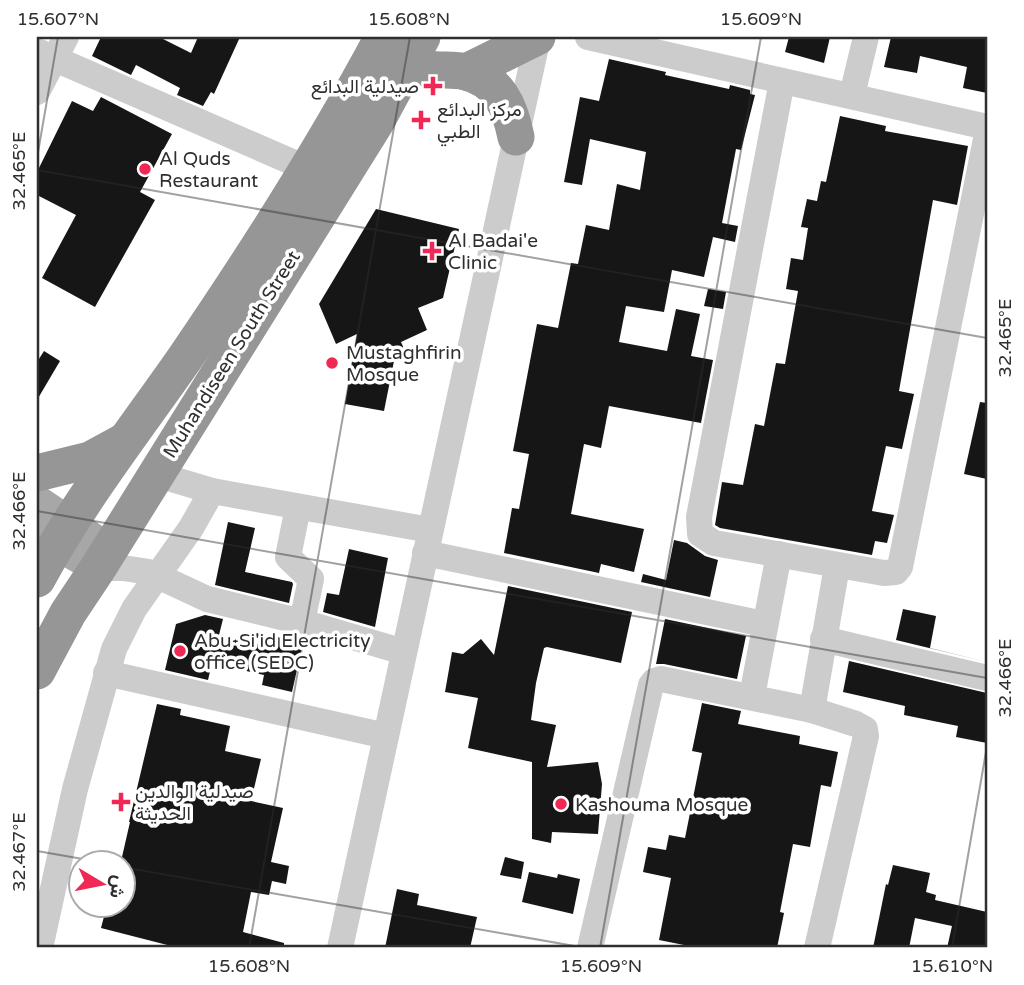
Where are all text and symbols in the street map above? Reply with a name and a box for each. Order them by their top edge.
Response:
text: 15.607°N [17,8,99,30]
text: 15.608°N [368,8,450,30]
text: 15.609°N [720,8,802,30]
place label: صيدلية البدائع [311,76,419,100]
marker: صيدلية البدائع [425,78,441,94]
place label: مركز البدائع الطبي [437,99,522,147]
marker: مركز البدائع الطبي [411,110,431,130]
text: 32.465°E [8,132,30,210]
place label: Al Quds Restaurant [159,148,258,192]
marker: Al Quds Restaurant [137,161,153,177]
place label: Al Badai'e Clinic [448,230,538,274]
marker: Al Badai'e Clinic [422,241,442,261]
street label: Muhandiseen South Street [159,247,305,462]
text: 32.465°E [994,299,1016,377]
place label: Mustaghfirin Mosque [346,342,462,386]
marker: Mustaghfirin Mosque [324,355,340,371]
text: 32.466°E [8,472,30,550]
place label: Abu-Si'id Electricity office (SEDC) [194,630,370,674]
text: 32.466°E [994,639,1016,717]
marker: Abu-Si'id Electricity office (SEDC) [172,643,188,659]
place label: صيدلية الوالدين الحديثة [135,781,254,825]
marker: صيدلية الوالدين الحديثة [113,794,129,810]
place label: Kashouma Mosque [575,794,748,816]
marker: Kashouma Mosque [553,796,569,812]
text: 32.467°E [8,812,30,892]
north arrow [66,848,136,918]
text: ش [105,874,131,900]
text: 15.608°N [208,955,290,977]
text: 15.609°N [560,955,642,977]
text: 15.610°N [911,955,993,977]

